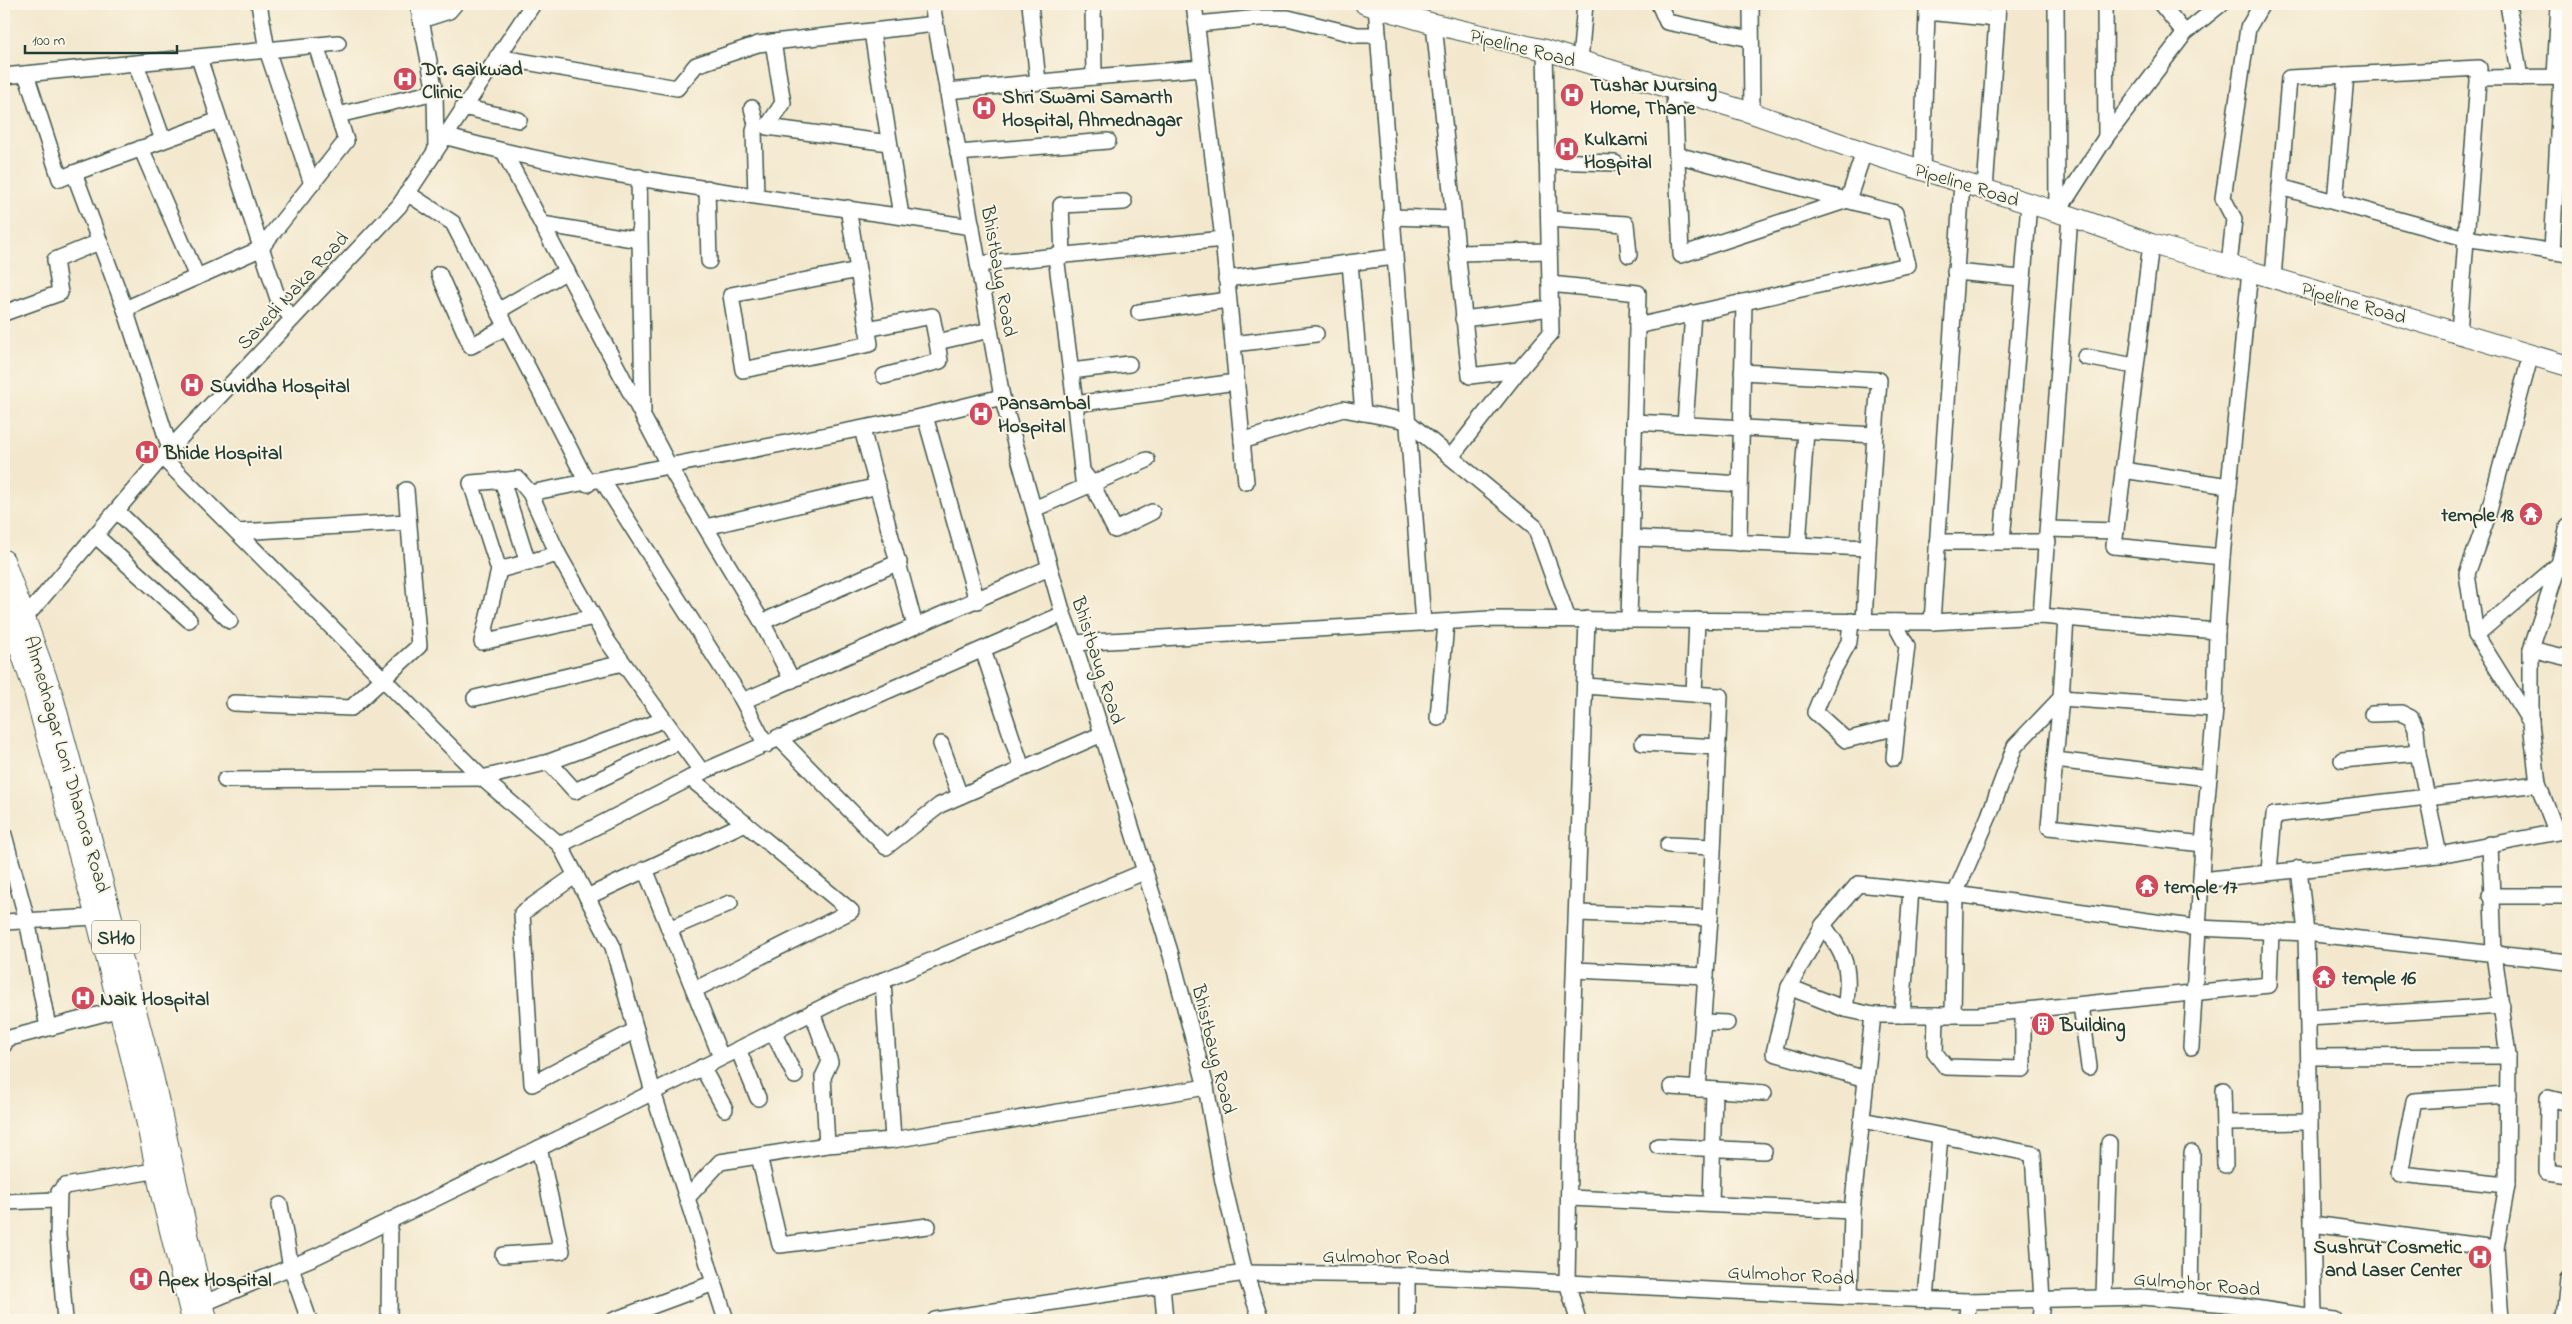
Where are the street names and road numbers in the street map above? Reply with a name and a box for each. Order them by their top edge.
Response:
street label: Pipeline Road [1466,22,1578,77]
street label: Pipeline Road [1910,157,2022,216]
street label: Bhistbaug Road [971,203,1023,339]
street label: Savedi Naka Road [231,226,357,358]
street label: Pipeline Road [2297,276,2409,333]
street label: Bhistbaug Road [1061,592,1131,729]
street label: Ahmednagar Loni Dhanora Road [14,633,116,897]
road number: SH10 [92,920,140,954]
street label: Bhistbaug Road [1181,981,1243,1118]
street label: Gulmohor Road [1322,1243,1450,1274]
street label: Gulmohor Road [1727,1259,1855,1294]
street label: Gulmohor Road [2132,1266,2261,1305]

